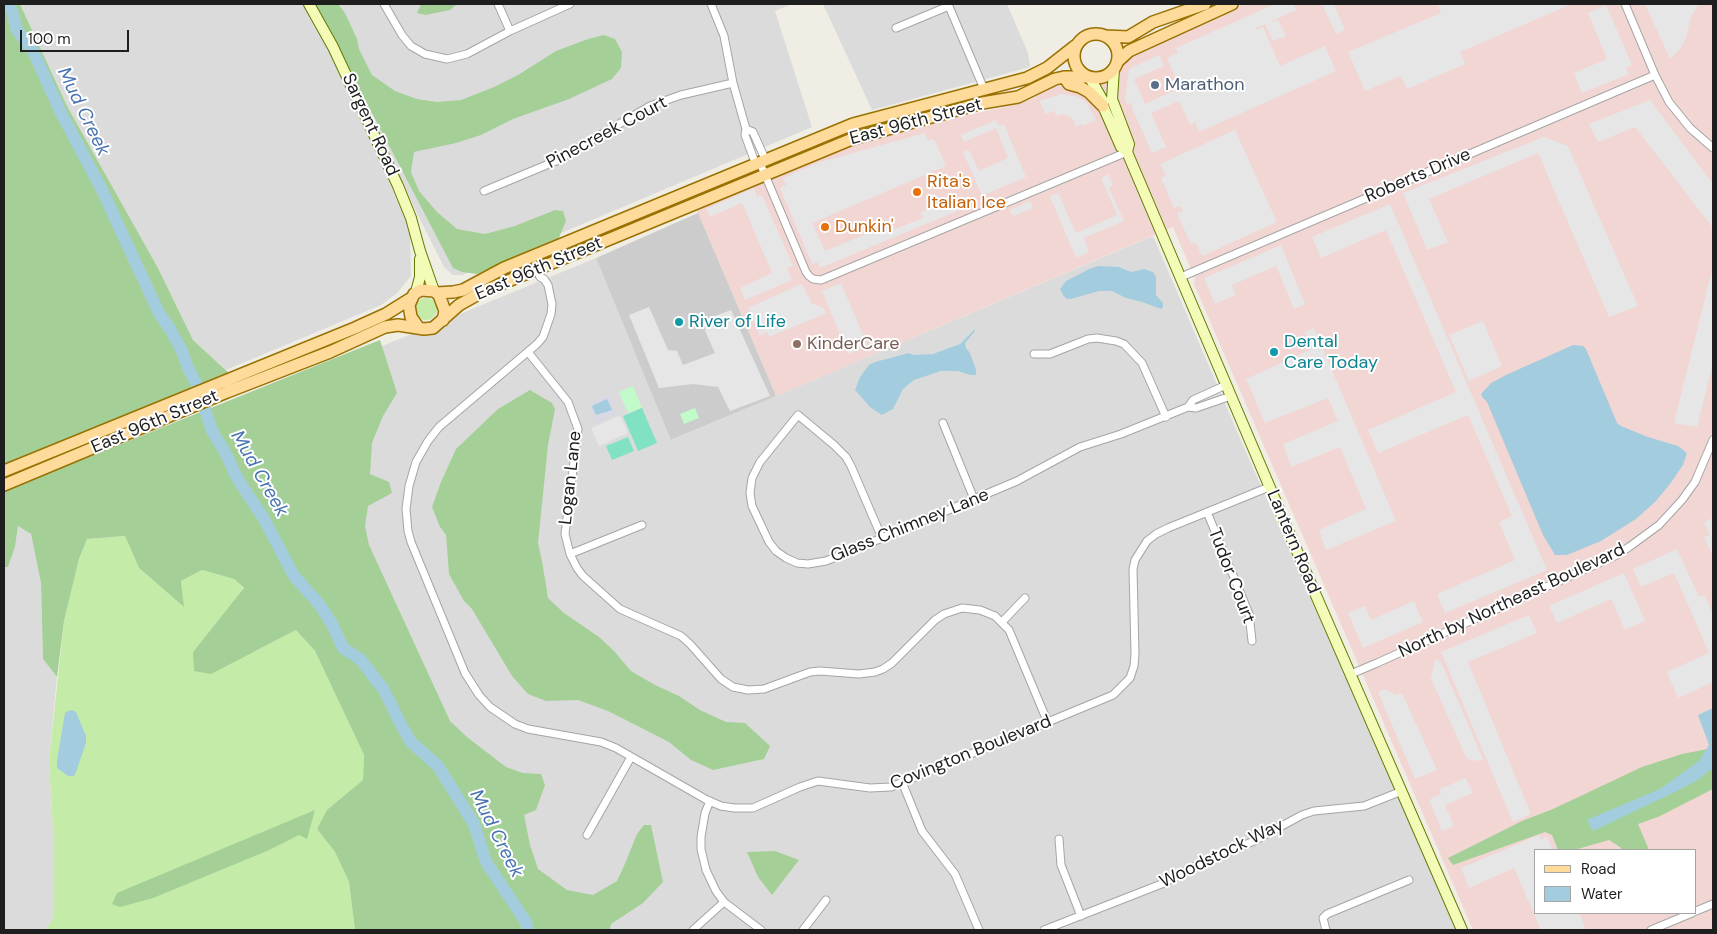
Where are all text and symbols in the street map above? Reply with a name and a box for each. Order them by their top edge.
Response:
scale bar [22,20,131,52]
text: 100 m [28,29,71,49]
water label: Mud Creek [52,64,114,160]
street label: Sargent Road [337,70,403,180]
place label: Marathon [1165,74,1245,96]
marker: Marathon [1149,79,1161,91]
street label: Pinecreek Court [543,92,671,174]
street label: East 96th Street [847,94,985,150]
street label: Roberts Drive [1362,144,1474,208]
place label: Rita's Italian Ice [927,171,1006,213]
marker: Rita's Italian Ice [911,186,923,198]
place label: Dunkin' [835,216,894,238]
marker: Dunkin' [819,221,831,233]
street label: East 96th Street [472,232,606,306]
place label: River of Life [689,311,786,333]
marker: River of Life [673,316,685,328]
place label: Dental Care Today [1284,331,1378,374]
place label: KinderCare [807,333,900,355]
marker: KinderCare [791,338,803,350]
marker: Dental Care Today [1268,346,1280,358]
street label: East 96th Street [88,385,222,459]
water label: Mud Creek [225,427,293,521]
street label: Logan Lane [555,430,587,526]
street label: Glass Chimney Lane [828,484,992,568]
street label: Lantern Road [1262,487,1324,597]
street label: Tudor Court [1203,525,1259,627]
street label: North by Northeast Boulevard [1395,539,1629,663]
street label: Covington Boulevard [887,711,1055,795]
water label: Mud Creek [464,786,528,882]
street label: Woodstock Way [1156,815,1288,893]
legend [1534,849,1697,914]
text: Road [1581,859,1616,879]
text: Water [1581,884,1622,904]

